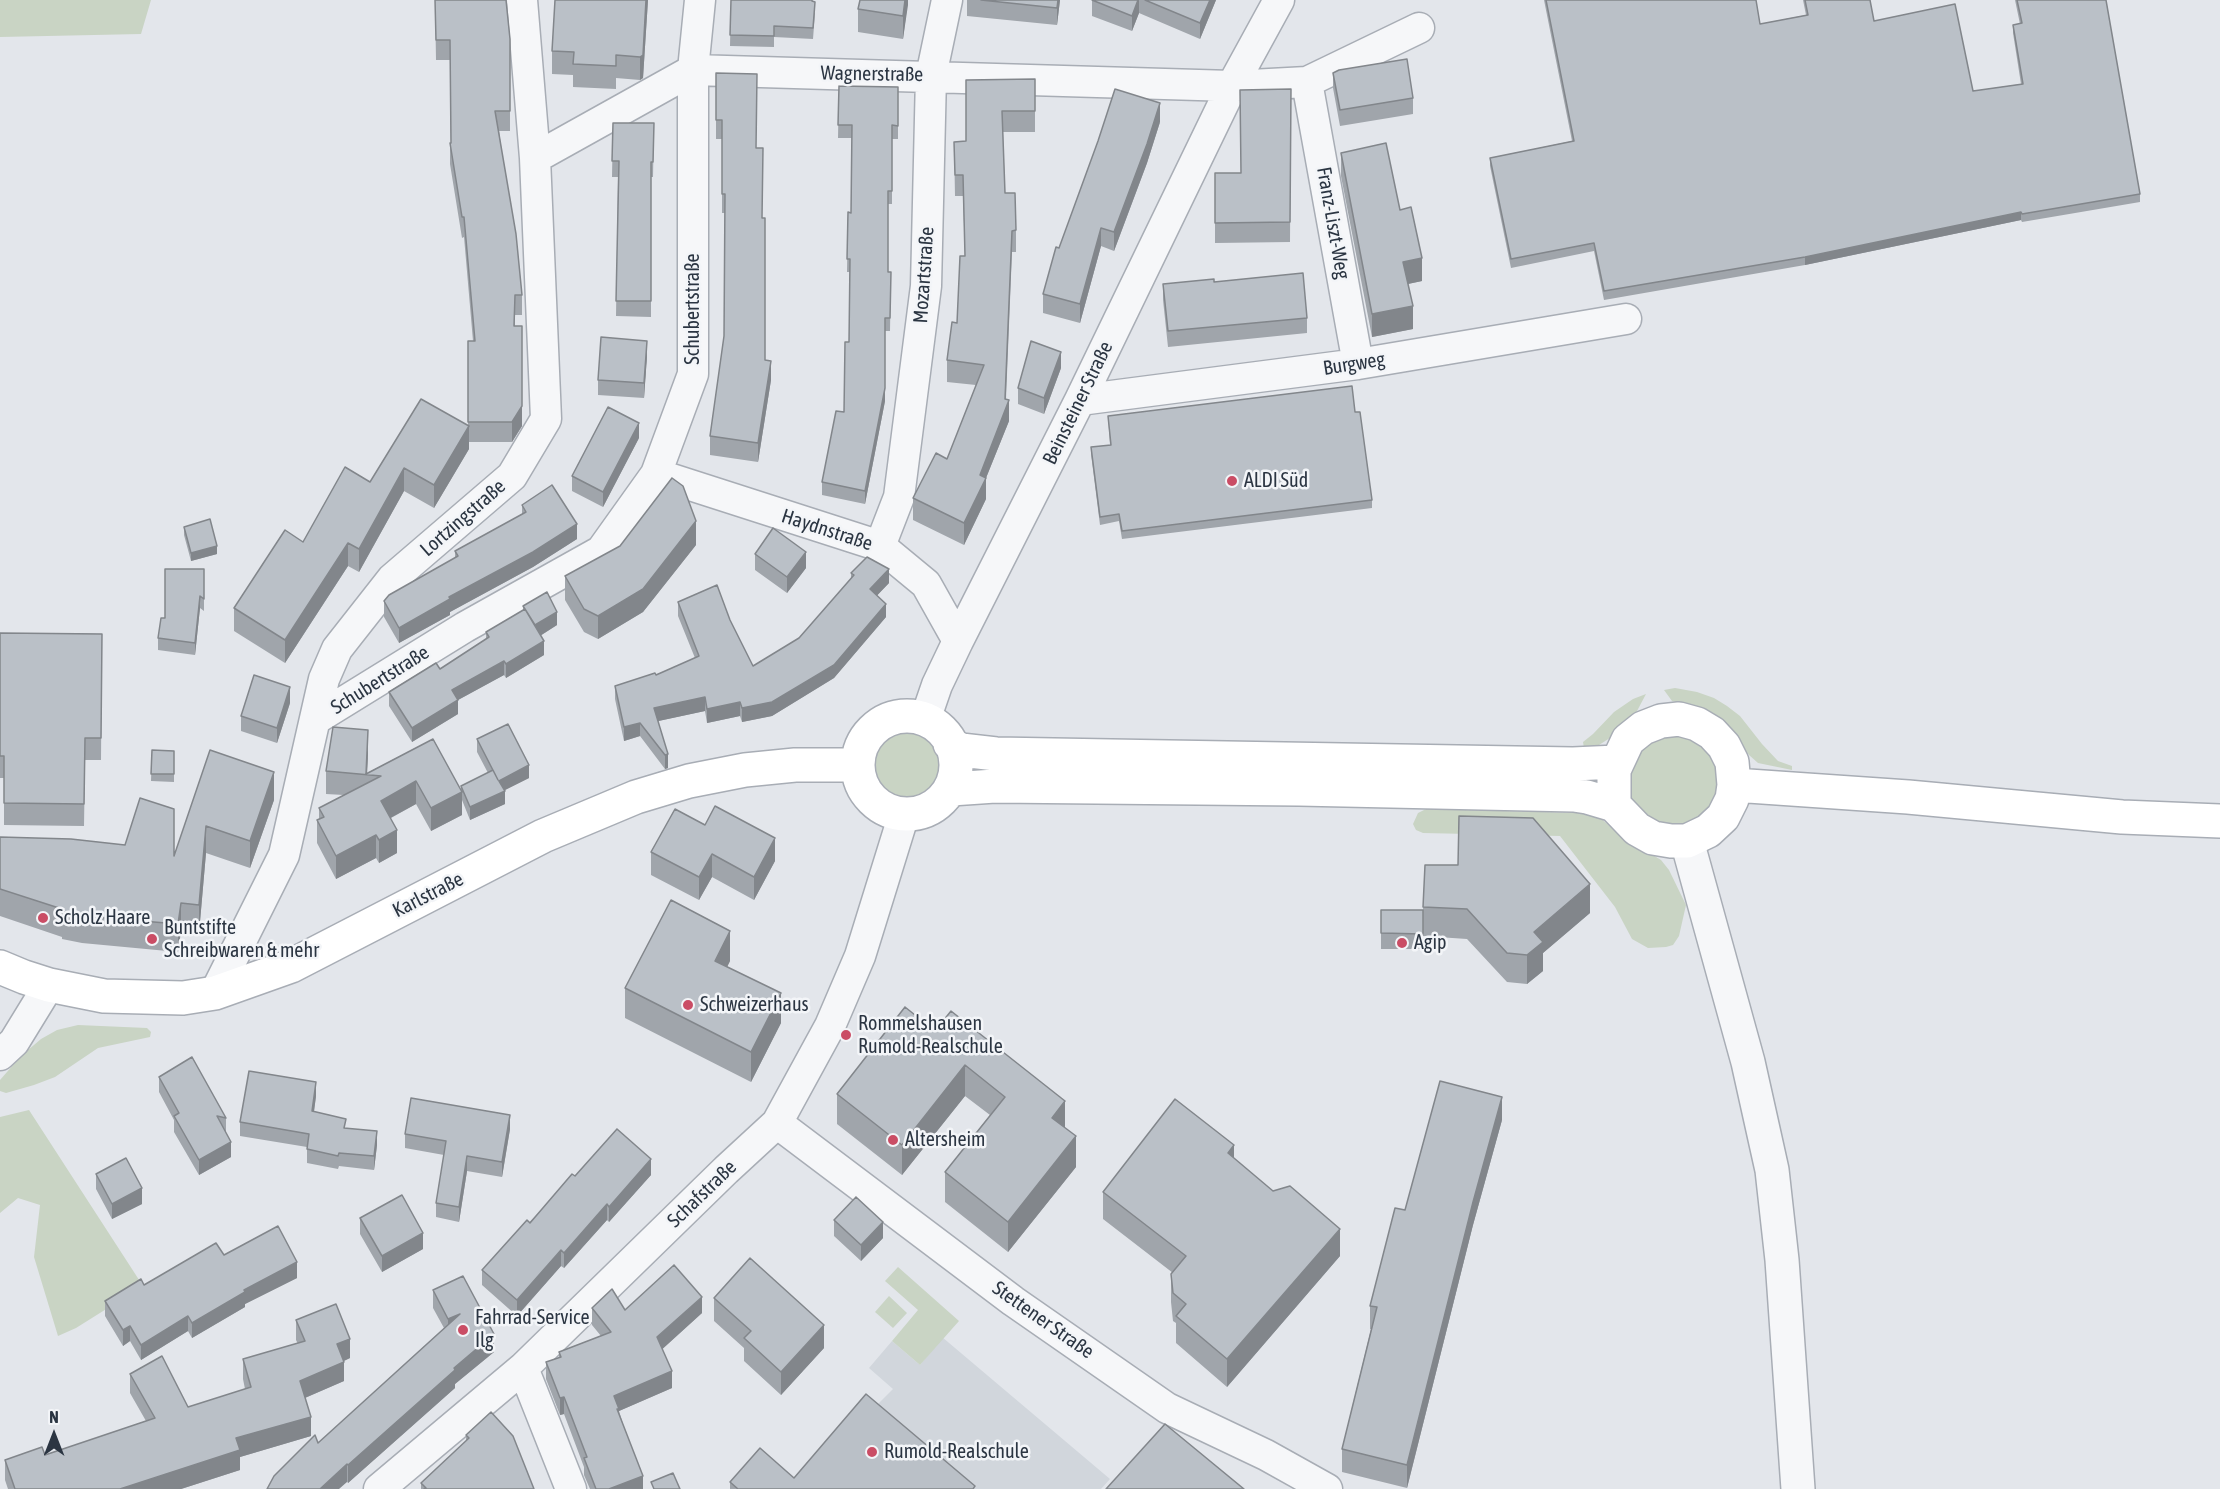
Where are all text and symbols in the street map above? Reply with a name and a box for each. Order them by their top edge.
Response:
street label: Wagnerstraße [821,61,923,87]
street label: Franz-Liszt-Weg [1311,165,1355,281]
street label: Mozartstraße [909,226,939,324]
street label: Schubertstraße [681,253,705,365]
street label: Beinsteiner Straße [1038,338,1118,468]
street label: Burgweg [1321,347,1387,381]
place label: ALDI Süd [1244,469,1308,493]
marker: ALDI Süd [1225,474,1239,488]
street label: Lortzingstraße [416,475,510,561]
street label: Haydnstraße [778,504,876,556]
street label: Schubertstraße [326,640,434,720]
street label: Karlstraße [389,867,467,923]
place label: Scholz Haare [55,906,150,930]
marker: Scholz Haare [36,911,50,925]
place label: Buntstifte Schreibwaren & mehr [164,916,319,963]
place label: Agip [1414,931,1446,955]
marker: Buntstifte Schreibwaren & mehr [145,932,159,946]
marker: Agip [1395,936,1409,950]
place label: Schweizerhaus [700,993,809,1017]
marker: Schweizerhaus [681,998,695,1012]
place label: Rommelshausen Rumold-Realschule [858,1012,1003,1059]
marker: Rommelshausen Rumold-Realschule [839,1028,853,1042]
place label: Altersheim [905,1128,985,1152]
marker: Altersheim [886,1133,900,1147]
street label: Schafstraße [663,1155,741,1233]
street label: Stettener Straße [988,1276,1098,1364]
place label: Fahrrad-Service Ilg [475,1306,590,1353]
marker: Fahrrad-Service Ilg [456,1323,470,1337]
north arrow [24,1405,84,1465]
text: N [49,1408,59,1426]
place label: Rumold-Realschule [884,1440,1029,1464]
marker: Rumold-Realschule [865,1445,879,1459]

